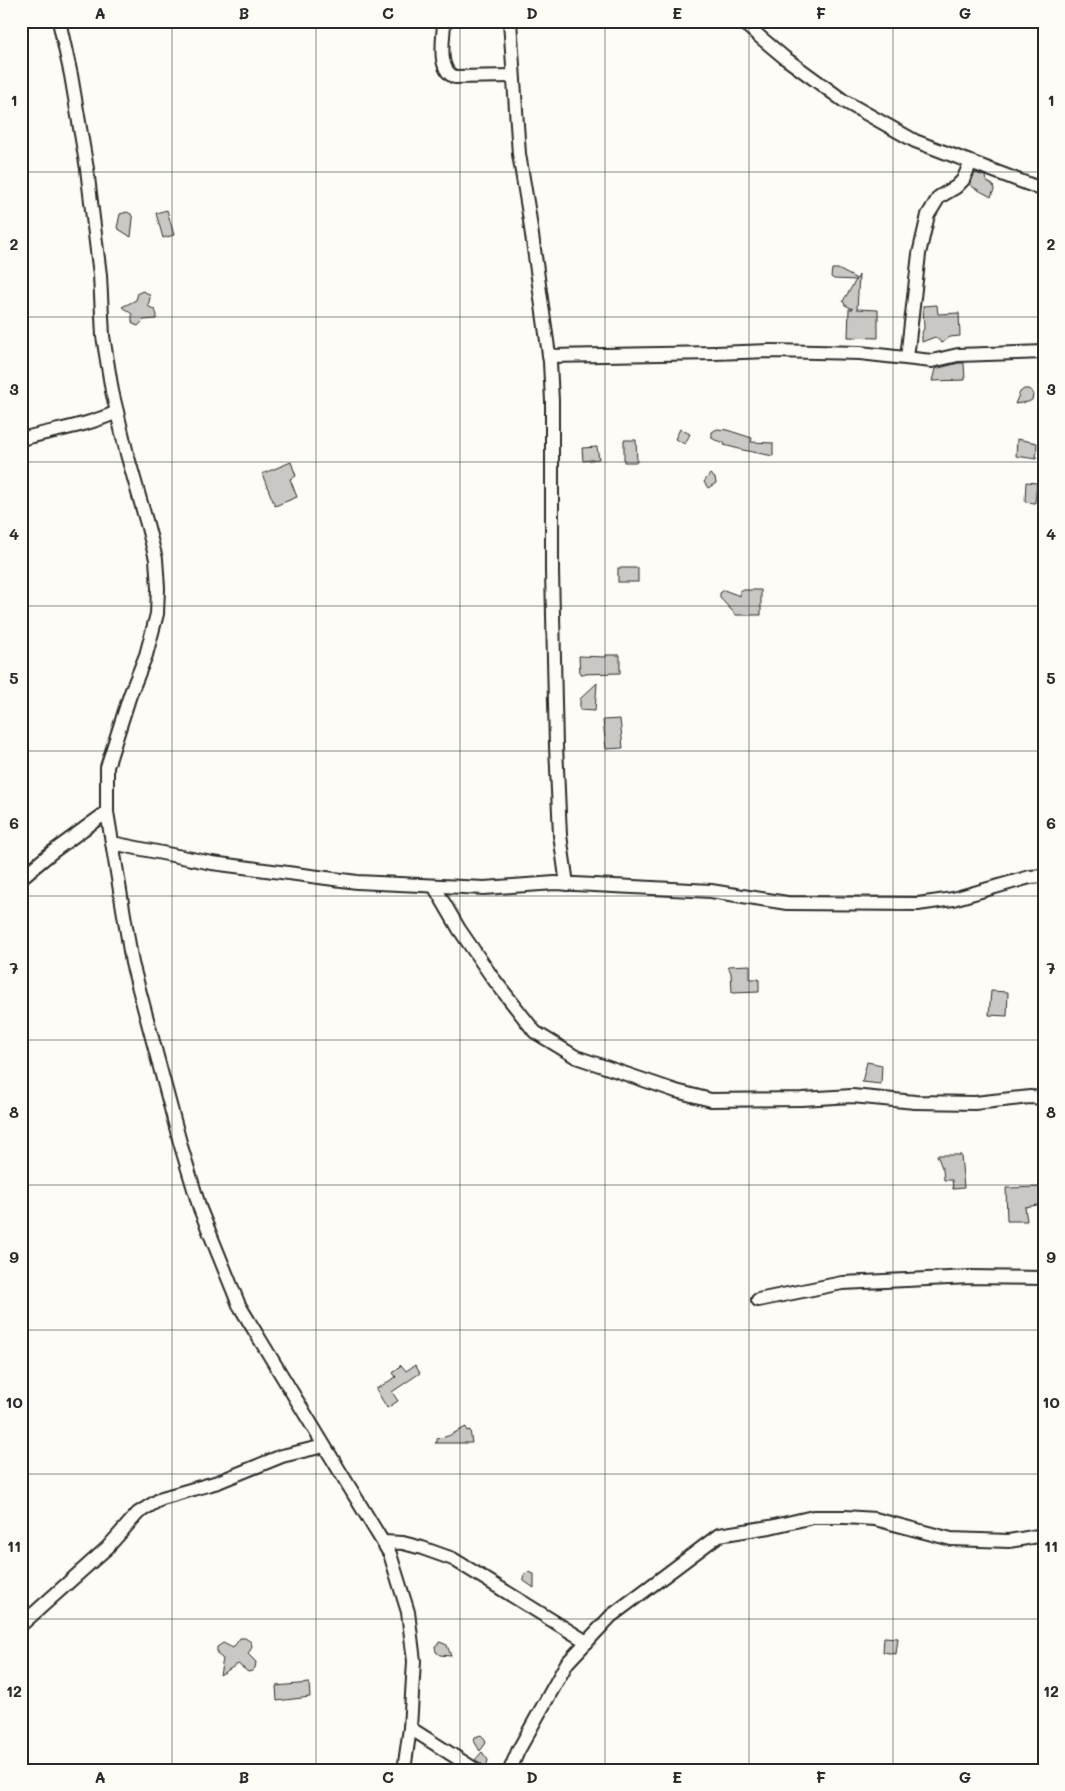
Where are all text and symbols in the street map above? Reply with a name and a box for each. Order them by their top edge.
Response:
text: A [94,2,106,23]
text: B [239,2,249,23]
text: C [382,2,394,23]
text: D [526,2,538,23]
text: E [672,2,682,23]
text: F [816,2,826,23]
text: G [959,2,971,23]
text: 1 [10,89,18,110]
text: 1 [1047,89,1055,110]
text: 2 [10,233,19,254]
text: 2 [1047,233,1056,254]
text: 3 [9,378,19,399]
text: 3 [1046,378,1056,399]
text: 4 [9,523,19,544]
text: 4 [1046,523,1056,544]
text: 5 [9,667,19,688]
text: 5 [1046,667,1056,688]
text: 6 [9,812,19,833]
text: 6 [1046,812,1056,833]
text: 7 [10,957,19,978]
text: 7 [1047,957,1056,978]
text: 8 [9,1101,19,1122]
text: 8 [1046,1101,1056,1122]
text: 9 [9,1246,19,1267]
text: 9 [1046,1246,1056,1267]
text: 10 [5,1391,23,1412]
text: 10 [1042,1391,1060,1412]
text: 11 [7,1535,21,1556]
text: 11 [1044,1535,1058,1556]
text: 12 [6,1680,22,1701]
text: 12 [1043,1680,1059,1701]
text: A [94,1766,106,1787]
text: B [239,1766,249,1787]
text: C [382,1766,394,1787]
text: D [526,1766,538,1787]
text: E [672,1766,682,1787]
text: F [816,1766,826,1787]
text: G [959,1766,971,1787]

